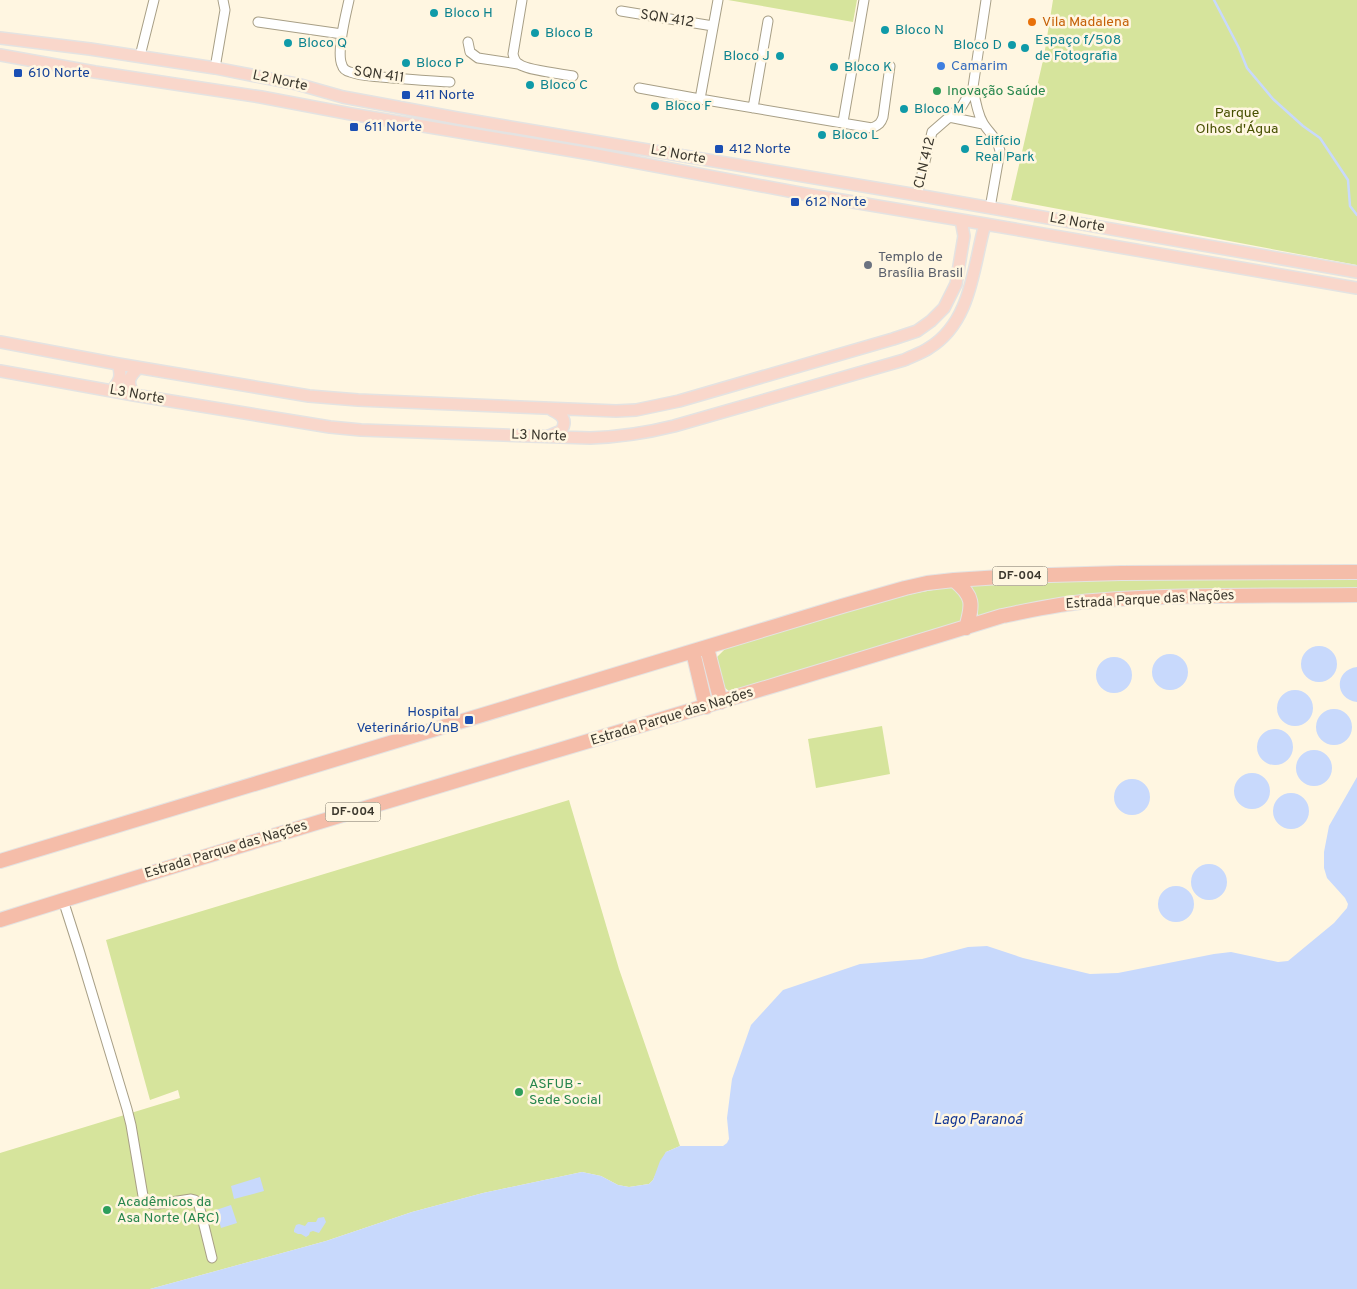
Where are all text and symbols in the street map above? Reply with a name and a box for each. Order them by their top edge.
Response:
place label: Bloco H [444,5,493,22]
street label: SQN 412 [639,6,695,32]
marker: Bloco H [428,7,440,19]
place label: Vila Madalena [1042,14,1129,31]
marker: Vila Madalena [1026,16,1038,28]
place label: Bloco N [895,22,944,39]
marker: Bloco N [879,24,891,36]
place label: Bloco B [545,25,593,42]
marker: Bloco B [529,27,541,39]
place label: Espaço f/508 de Fotografia [1035,32,1121,65]
place label: Bloco Q [298,35,347,52]
marker: Bloco Q [282,37,294,49]
place label: Bloco D [953,37,1002,54]
marker: Bloco D [1006,39,1018,51]
marker: Espaço f/508 de Fotografia [1019,42,1031,54]
place label: Bloco J [723,48,770,65]
marker: Bloco J [774,50,786,62]
place label: Bloco P [416,55,464,72]
marker: Bloco P [400,57,412,69]
place label: Camarim [951,58,1008,75]
place label: Bloco K [844,59,892,76]
marker: Camarim [935,60,947,72]
marker: Bloco K [828,61,840,73]
street label: SQN 411 [353,63,405,87]
place label: 610 Norte [28,65,90,82]
marker: 610 Norte [12,67,24,79]
street label: L2 Norte [251,67,309,95]
place label: Bloco C [540,77,588,94]
marker: Bloco C [524,79,536,91]
place label: Inovação Saúde [947,83,1046,100]
marker: Inovação Saúde [931,85,943,97]
place label: 411 Norte [416,87,474,104]
marker: 411 Norte [400,89,412,101]
place label: Bloco F [665,98,712,115]
marker: Bloco F [649,100,661,112]
place label: Bloco M [914,101,964,118]
marker: Bloco M [898,103,910,115]
park label: Parque Olhos d'Água [1196,105,1278,138]
place label: 611 Norte [364,119,422,136]
marker: 611 Norte [348,121,360,133]
place label: Bloco L [832,127,879,144]
marker: Bloco L [816,129,828,141]
place label: Edifício Real Park [975,133,1035,166]
street label: CLN 412 [911,136,939,190]
place label: 412 Norte [729,141,791,158]
street label: L2 Norte [649,142,707,168]
marker: 412 Norte [713,143,725,155]
marker: Edifício Real Park [959,143,971,155]
place label: 612 Norte [805,194,866,211]
marker: 612 Norte [789,196,801,208]
street label: L2 Norte [1048,210,1106,236]
place label: Templo de Brasília Brasil [878,249,963,282]
marker: Templo de Brasília Brasil [862,259,874,271]
street label: L3 Norte [108,382,166,408]
street label: L3 Norte [511,427,567,445]
road number: DF-004 [992,566,1048,586]
street label: Estrada Parque das Nações [1065,587,1235,613]
street label: Estrada Parque das Nações [589,684,755,750]
place label: Hospital Veterinário/UnB [356,704,459,737]
marker: Hospital Veterinário/UnB [463,714,475,726]
road number: DF-004 [326,802,380,822]
street label: Estrada Parque das Nações [143,817,309,883]
place label: ASFUB - Sede Social [529,1076,601,1109]
marker: ASFUB - Sede Social [513,1086,525,1098]
water label: Lago Paranoá [934,1111,1024,1130]
place label: Acadêmicos da Asa Norte (ARC) [117,1194,220,1227]
marker: Acadêmicos da Asa Norte (ARC) [101,1204,113,1216]

